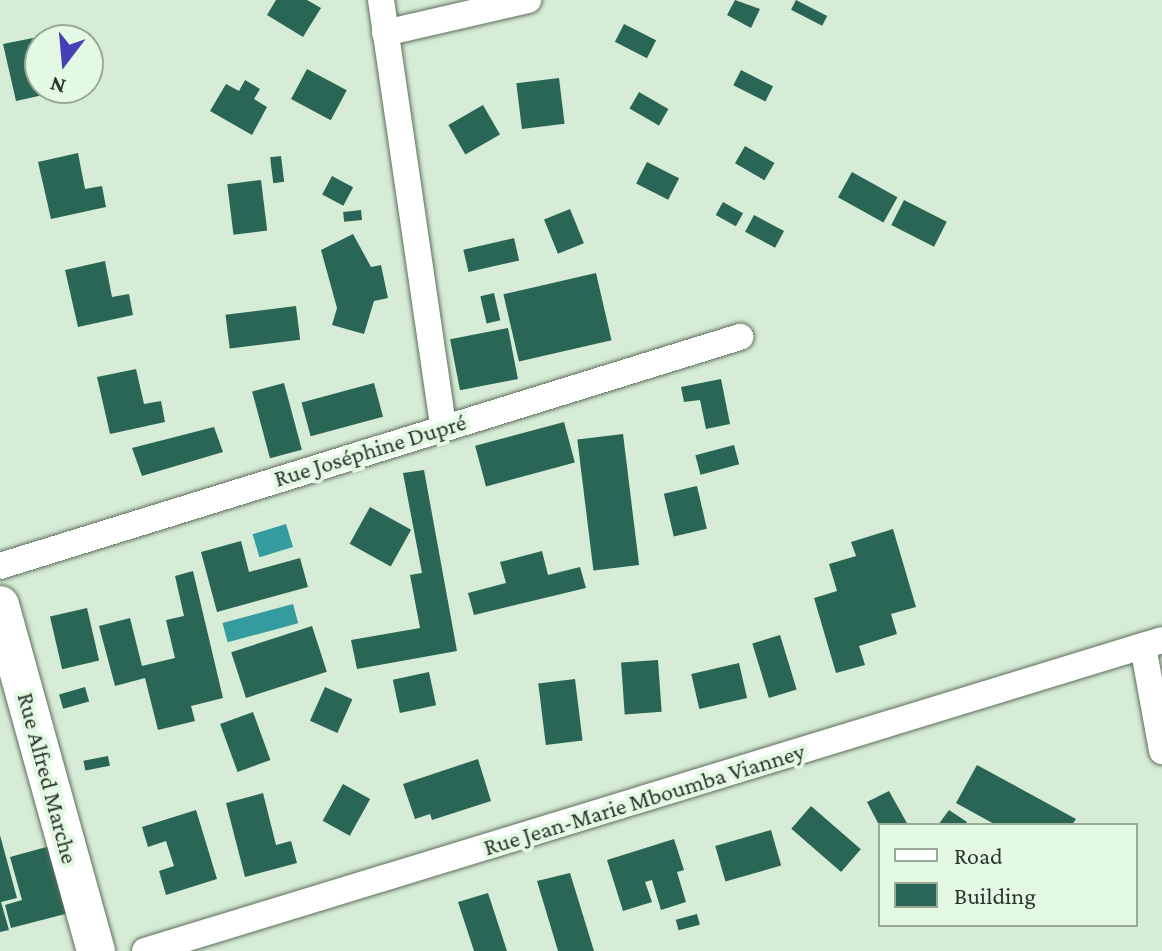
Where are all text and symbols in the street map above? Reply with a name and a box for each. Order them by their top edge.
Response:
north arrow [24,24,104,104]
text: N [47,72,68,100]
street label: Rue Joséphine Dupré [270,407,470,493]
street label: Rue Alfred Marche [11,689,85,867]
street label: Rue Jean-Marie Mboumba Vianney [480,736,808,862]
legend [878,823,1138,927]
text: Road [954,842,1003,869]
text: Building [954,882,1036,909]

